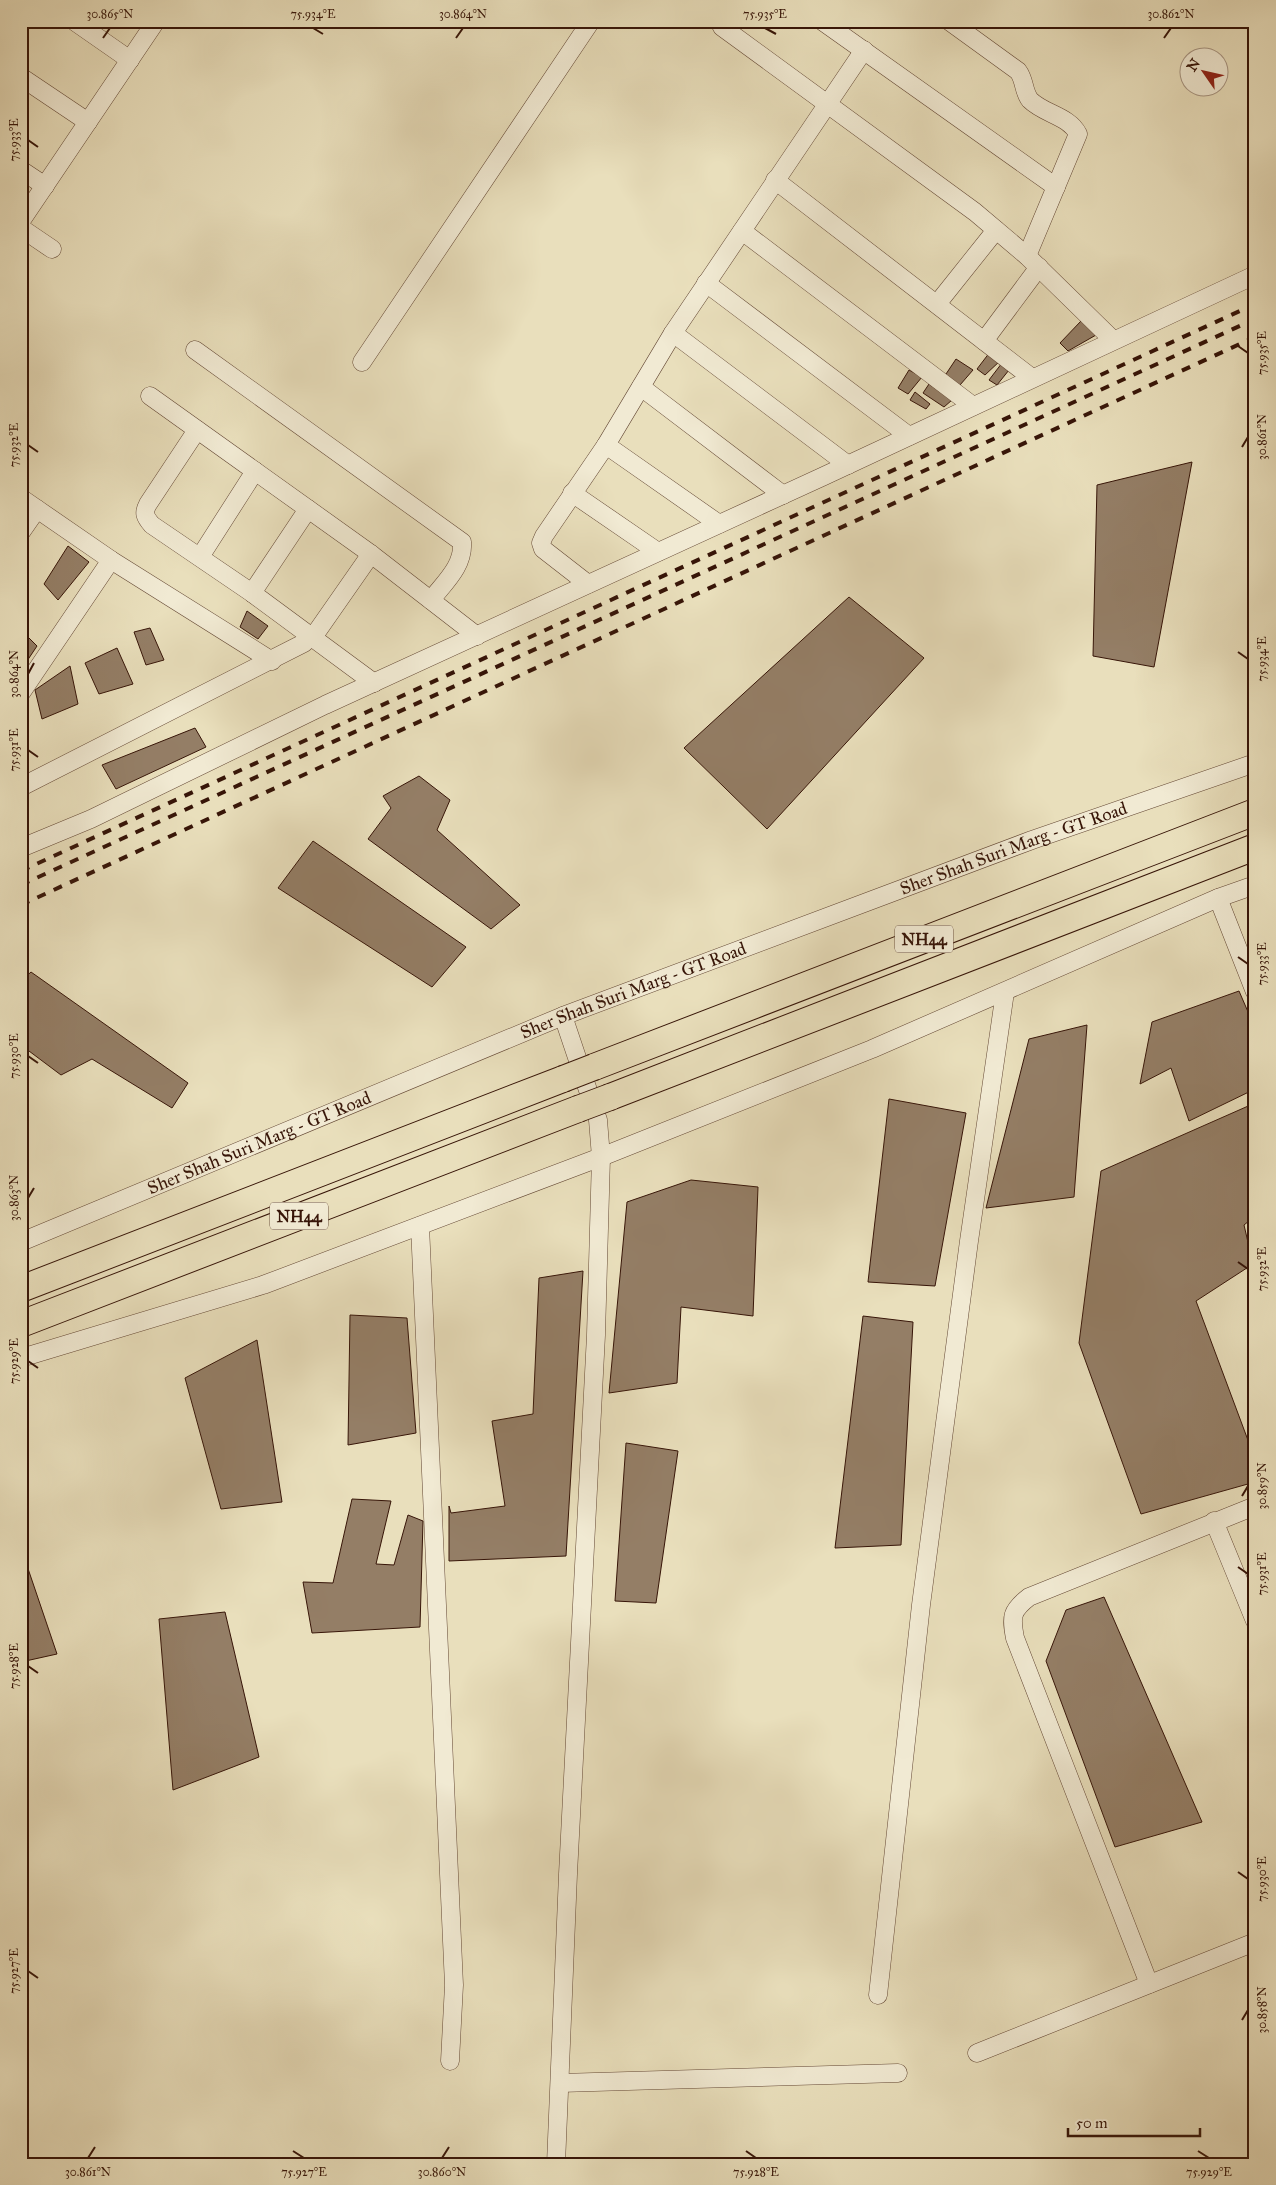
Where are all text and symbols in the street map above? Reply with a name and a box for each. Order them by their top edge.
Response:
text: 30.865°N [87,7,133,21]
text: 75.934°E [290,7,336,21]
text: 30.864°N [439,7,487,21]
text: 75.935°E [743,7,787,21]
text: 30.862°N [1147,7,1195,21]
north arrow [1178,48,1228,98]
text: N [1183,55,1204,75]
text: 75.933°E [7,118,21,162]
text: 75.935°E [1255,331,1269,375]
text: 30.861°N [1255,414,1269,460]
text: 75.932°E [7,422,21,467]
text: 75.934°E [1255,636,1269,682]
text: 30.864°N [7,650,21,698]
text: 75.931°E [7,728,21,772]
street label: Sher Shah Suri Marg - GT Road [897,797,1130,900]
road number: NH44 [895,926,953,952]
street label: Sher Shah Suri Marg - GT Road [517,937,749,1044]
text: 75.933°E [1255,942,1269,986]
text: 75.930°E [7,1033,21,1079]
street label: Sher Shah Suri Marg - GT Road [144,1086,374,1199]
text: 30.863°N [7,1175,21,1221]
road number: NH44 [270,1202,328,1230]
text: 75.932°E [1255,1246,1269,1291]
text: 75.929°E [7,1338,21,1384]
text: 30.859°N [1255,1462,1269,1510]
text: 75.931°E [1255,1552,1269,1596]
text: 75.928°E [7,1643,21,1689]
text: 75.930°E [1255,1856,1269,1902]
text: 75.927°E [7,1948,21,1994]
text: 30.858°N [1255,1986,1269,2034]
scale bar [1068,2105,1201,2137]
text: 50 m [1076,2114,1108,2132]
text: 30.861°N [65,2165,111,2179]
text: 75.927°E [281,2165,327,2179]
text: 30.860°N [418,2165,466,2179]
text: 75.928°E [733,2165,779,2179]
text: 75.929°E [1186,2165,1232,2179]

